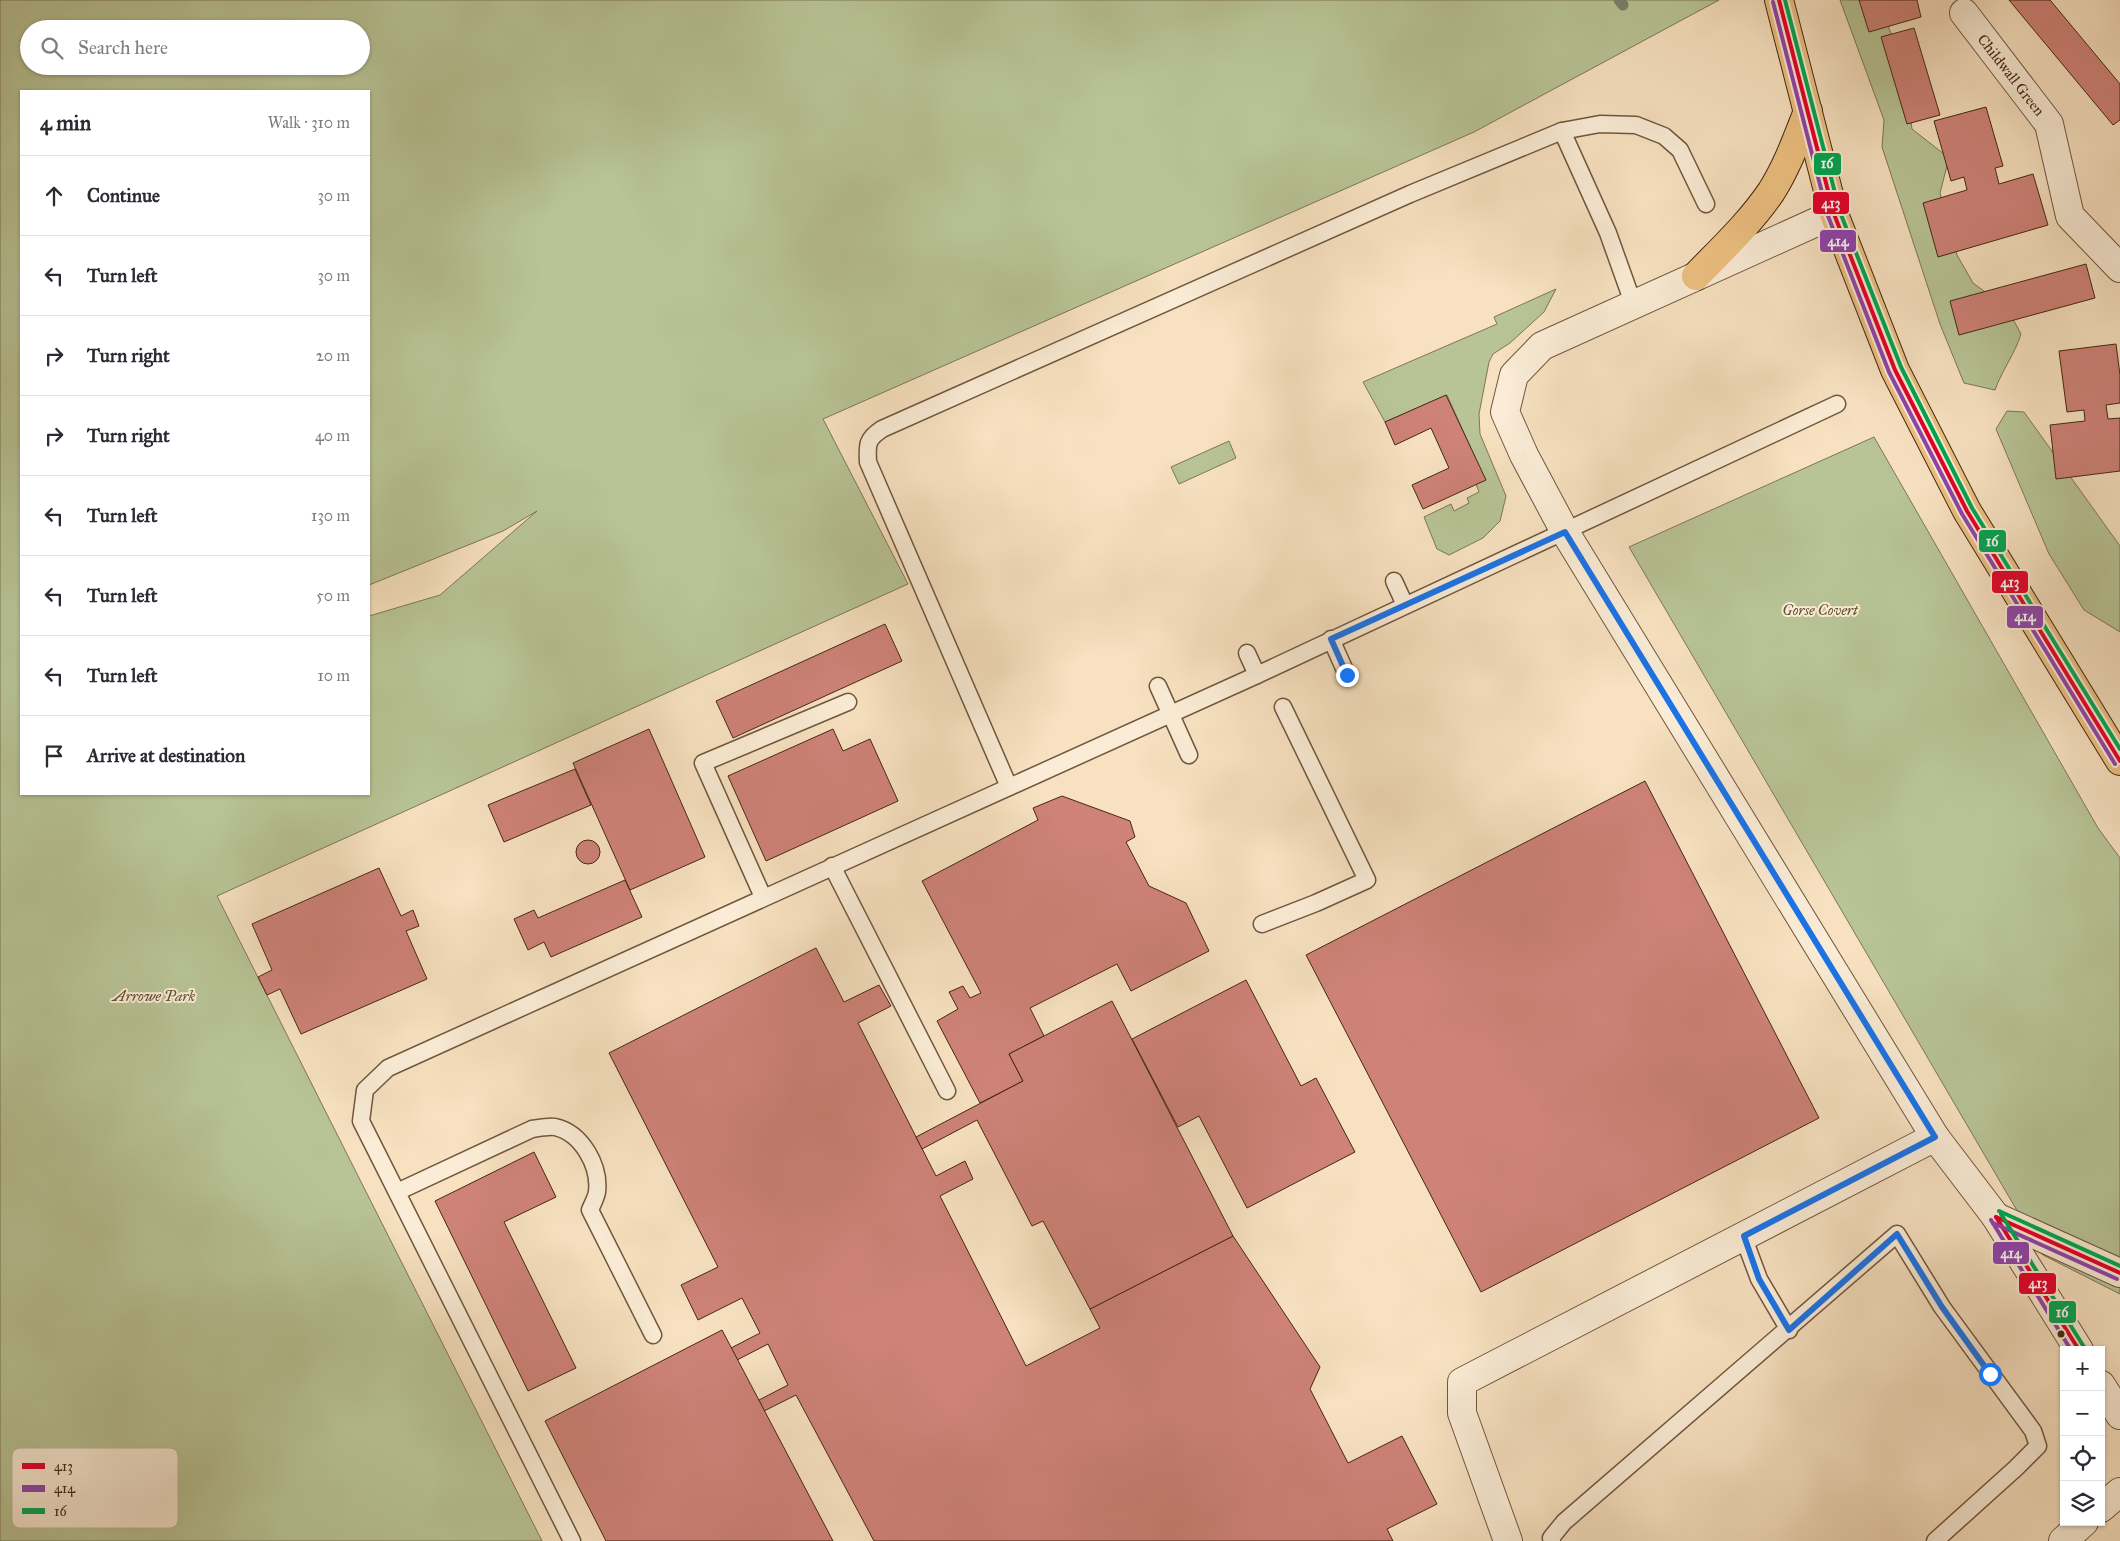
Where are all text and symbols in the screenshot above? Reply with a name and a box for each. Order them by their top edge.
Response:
search box [20,20,370,75]
street label: Childwall Green [1974,31,2048,119]
icon: search [38,34,66,62]
text: Search here [78,36,168,59]
text: 4 min [40,110,91,136]
text: Walk · 310 m [268,113,350,132]
line badge: 16 [1813,152,1842,176]
text: 16 [1821,155,1834,172]
icon: ahead [40,182,68,210]
text: Continue [87,184,160,207]
text: 30 m [317,186,350,205]
line badge: 413 [1812,191,1850,215]
text: 413 [1822,195,1841,213]
line badge: 414 [1819,229,1857,253]
text: 414 [1827,233,1850,251]
icon: left [40,262,68,290]
text: Turn left [87,264,157,287]
text: 30 m [317,266,350,285]
icon: right [40,342,68,370]
text: Turn right [87,344,170,367]
text: 20 m [316,346,350,365]
icon: right [40,422,68,450]
text: Turn right [87,424,170,447]
text: 40 m [315,426,350,445]
icon: left [40,502,68,530]
text: Turn left [87,504,157,527]
text: 130 m [311,506,350,525]
line badge: 16 [1978,529,2007,553]
text: 16 [1986,533,1999,550]
line badge: 413 [1991,570,2029,594]
text: 413 [2001,574,2020,592]
icon: left [40,582,68,610]
text: Turn left [87,584,157,607]
text: 50 m [316,586,350,605]
park label: Gorse Covert [1782,601,1859,619]
line badge: 414 [2006,605,2044,629]
text: 414 [2014,608,2037,626]
icon: left [40,662,68,690]
text: Turn left [87,664,157,687]
route end [1336,664,1359,687]
text: 10 m [318,666,350,685]
icon: arrive [40,742,68,770]
text: Arrive at destination [87,744,245,767]
park label: Arrowe Park [111,987,196,1005]
line badge: 414 [1992,1241,2030,1265]
text: 414 [2000,1245,2023,1263]
line badge: 413 [2018,1272,2057,1295]
text: 413 [2029,1275,2048,1293]
line badge: 16 [2048,1300,2077,1324]
text: 16 [2056,1304,2069,1321]
unlabelled marker [2056,1329,2066,1339]
map controls [2060,1346,2105,1526]
button: + [2060,1346,2105,1391]
route start [1979,1363,2002,1386]
button: − [2060,1391,2105,1436]
button: locate [2060,1436,2105,1481]
legend [12,1448,178,1528]
text: 413 [54,1458,73,1475]
text: 414 [54,1480,76,1497]
button: layers [2060,1481,2105,1526]
text: 16 [54,1503,67,1520]

